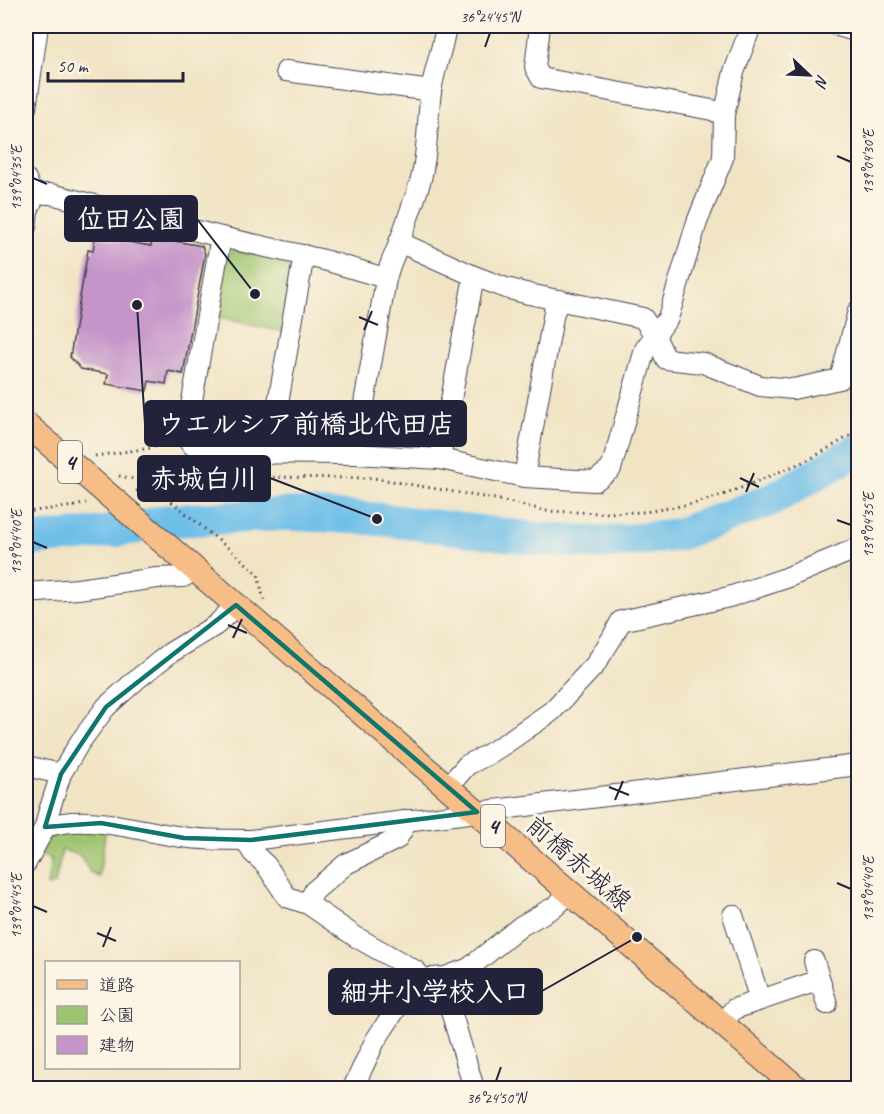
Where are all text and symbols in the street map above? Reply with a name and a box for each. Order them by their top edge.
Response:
text: 36°24'45"N [460,8,523,27]
scale bar [48,45,183,83]
north arrow [779,45,839,105]
text: 50 m [57,55,90,77]
text: N [810,72,833,92]
text: 139°04'30"E [859,128,878,194]
text: 139°04'35"E [7,144,26,210]
callout: 位田公園 [65,196,197,241]
text: 位田公園 [77,202,185,236]
callout: ウエルシア前橋北代田店 [145,401,466,446]
text: ウエルシア前橋北代田店 [157,407,455,441]
road number: 4 [58,441,82,483]
callout: 赤城白川 [138,456,270,501]
text: 赤城白川 [150,462,258,496]
text: 139°04'35"E [859,491,878,557]
text: 139°04'40"E [7,508,26,574]
road number: 4 [481,805,505,847]
street label: 前橋赤城線 [519,808,639,918]
text: 139°04'40"E [859,855,878,921]
text: 139°04'45"E [7,872,26,938]
legend [45,961,240,1069]
callout: 細井小学校入口 [329,969,542,1014]
text: 道路 [99,974,135,996]
text: 細井小学校入口 [341,975,530,1009]
text: 公園 [99,1004,135,1026]
text: 建物 [99,1034,135,1056]
text: 36°24'50"N [466,1089,529,1108]

